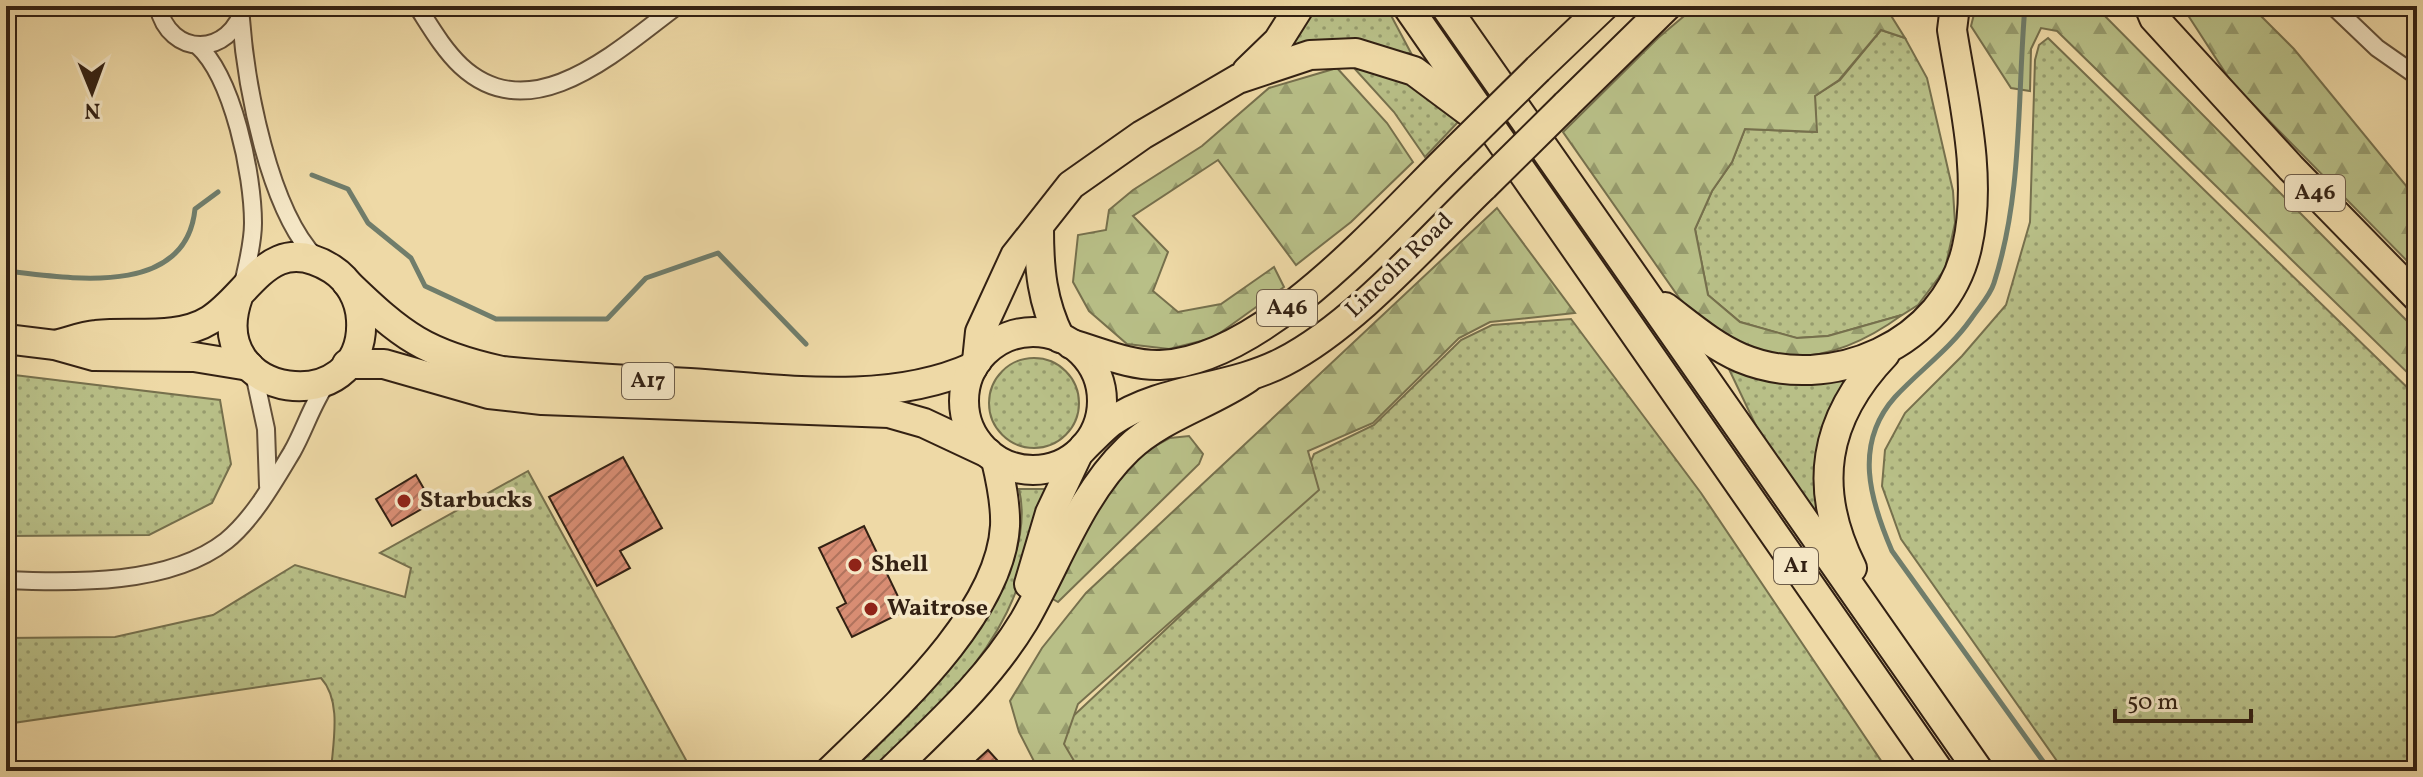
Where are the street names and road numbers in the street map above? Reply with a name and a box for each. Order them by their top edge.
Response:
road number: A46 [2285,175,2345,211]
street label: Lincoln Road [1338,206,1462,326]
road number: A46 [1257,290,1317,326]
road number: A17 [622,363,674,399]
road number: A1 [1774,548,1818,584]

